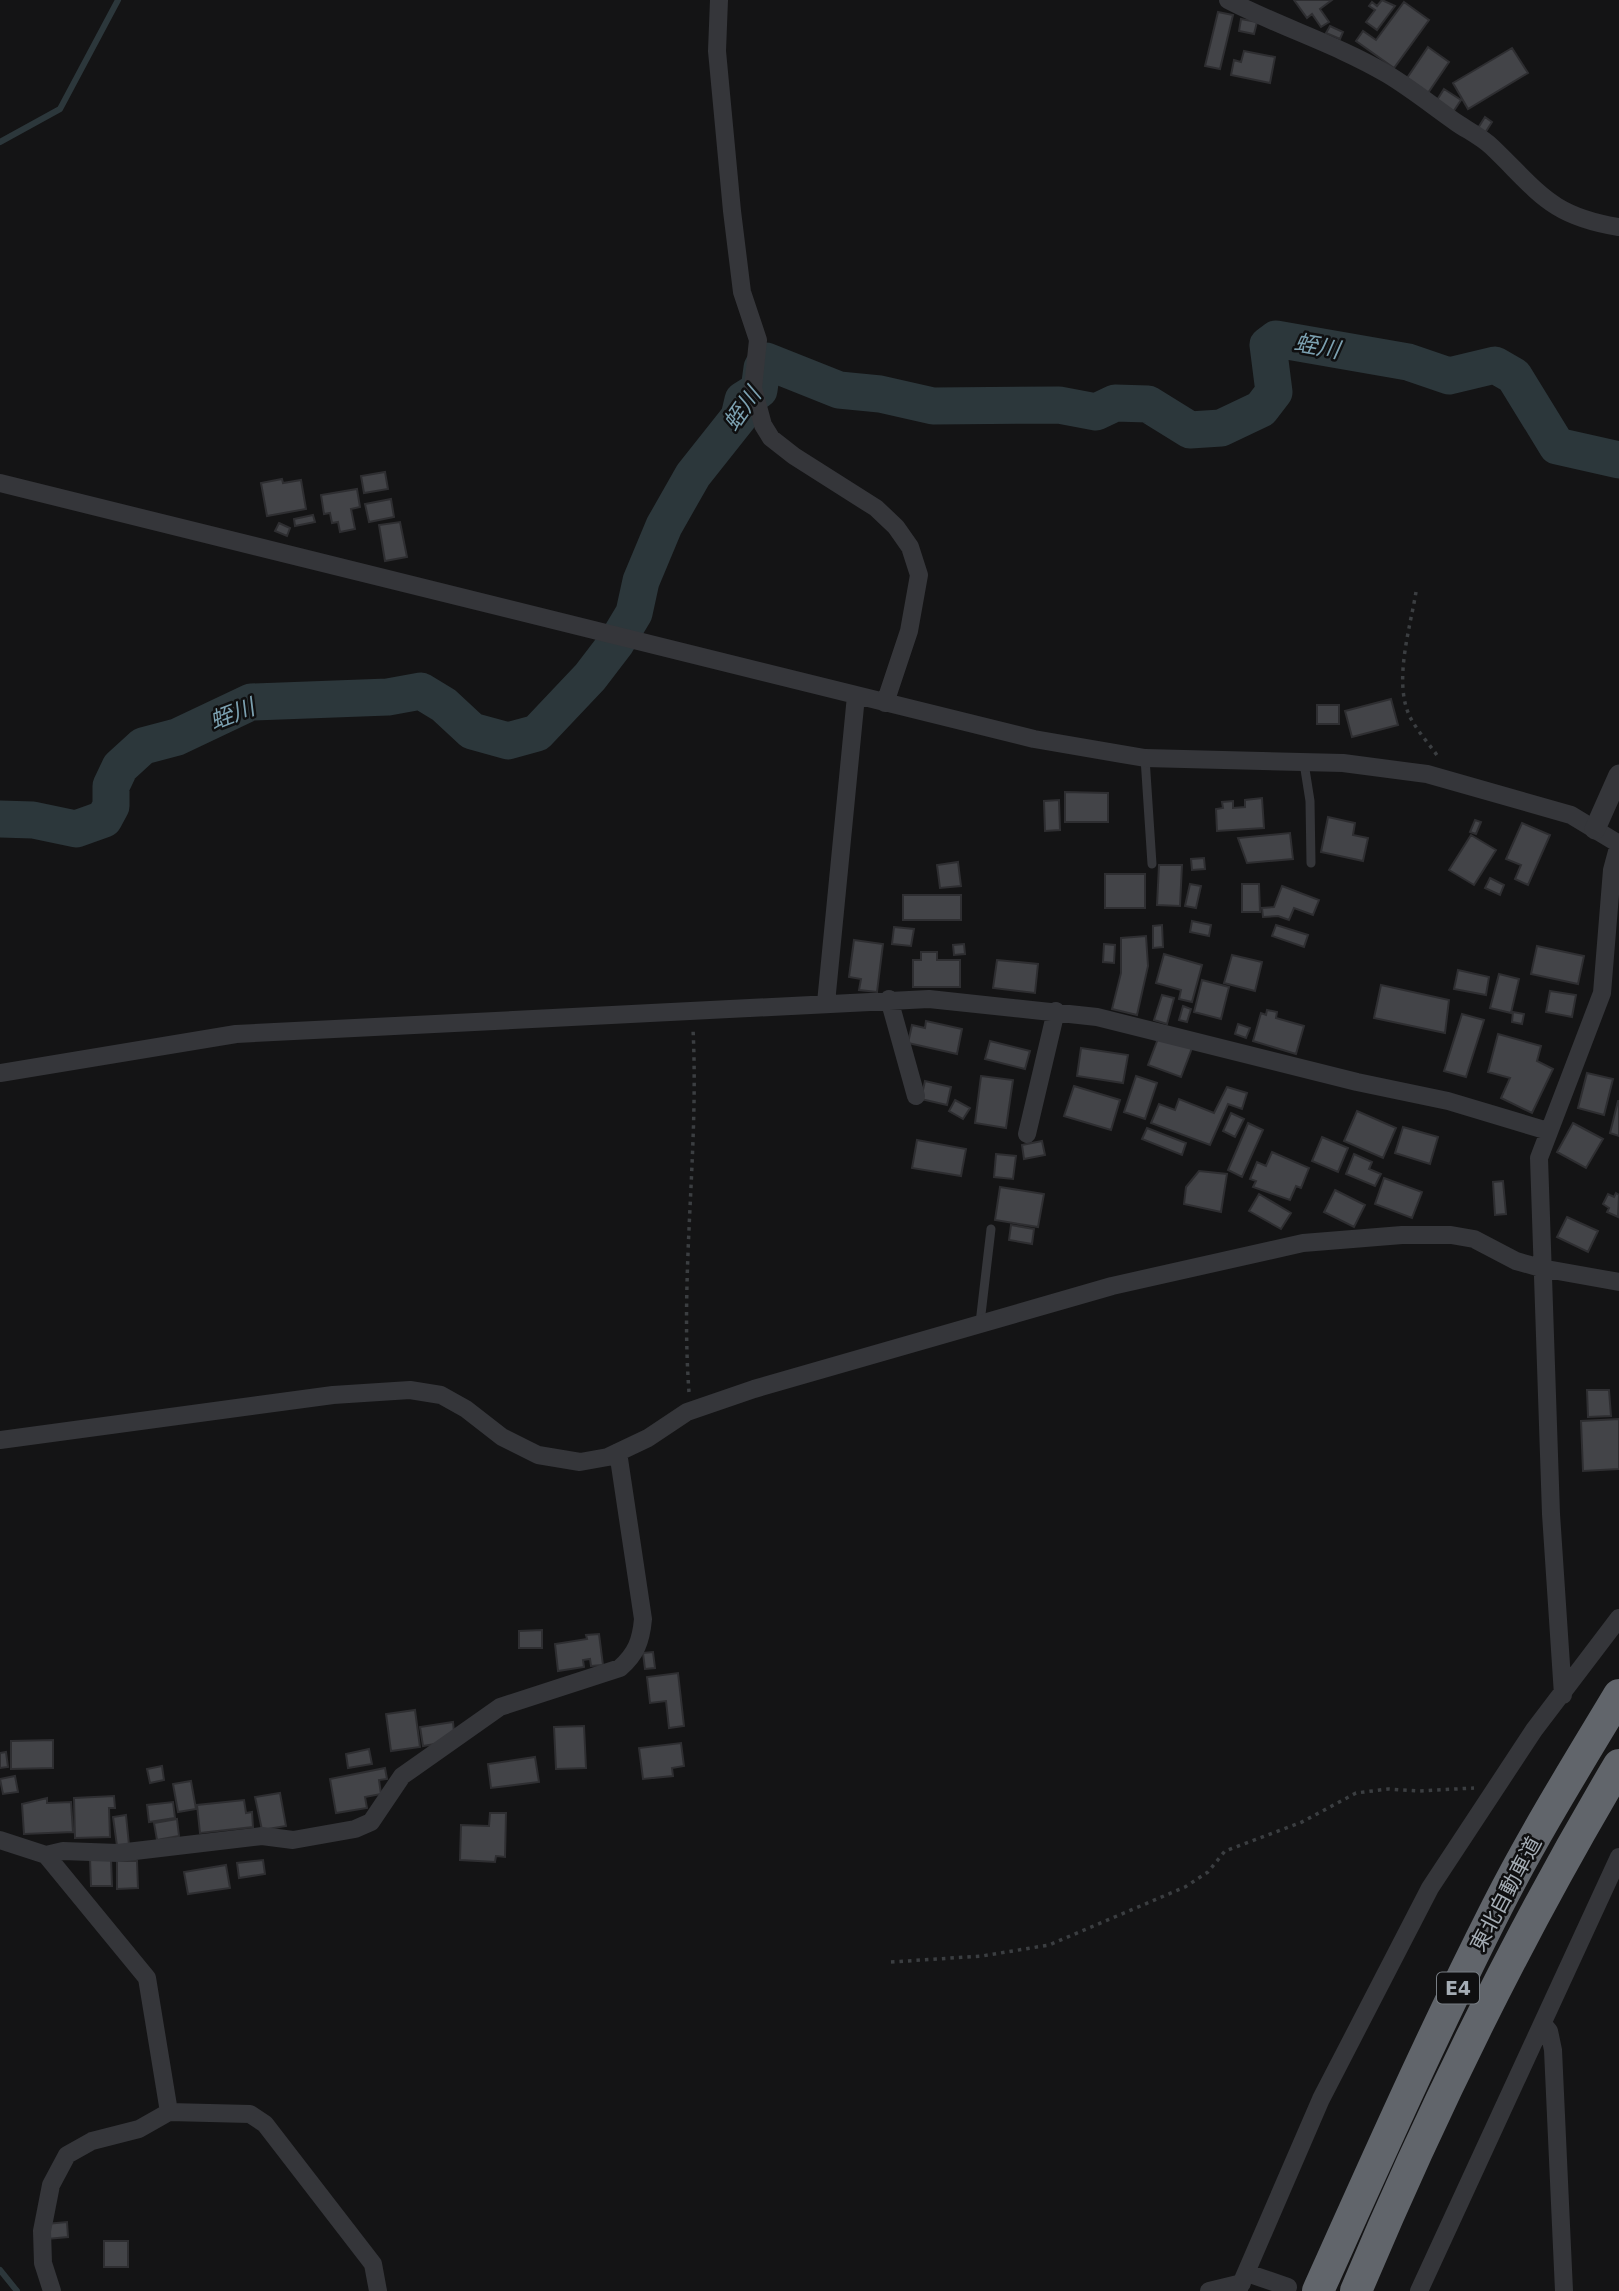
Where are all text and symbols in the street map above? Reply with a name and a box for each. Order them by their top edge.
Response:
water label: 蛭川 [1292,329,1345,363]
water label: 蛭川 [718,380,768,435]
water label: 蛭川 [206,693,261,734]
street label: 東北自動車道 [1466,1833,1546,1955]
road number: E4 [1437,1972,1479,2004]

